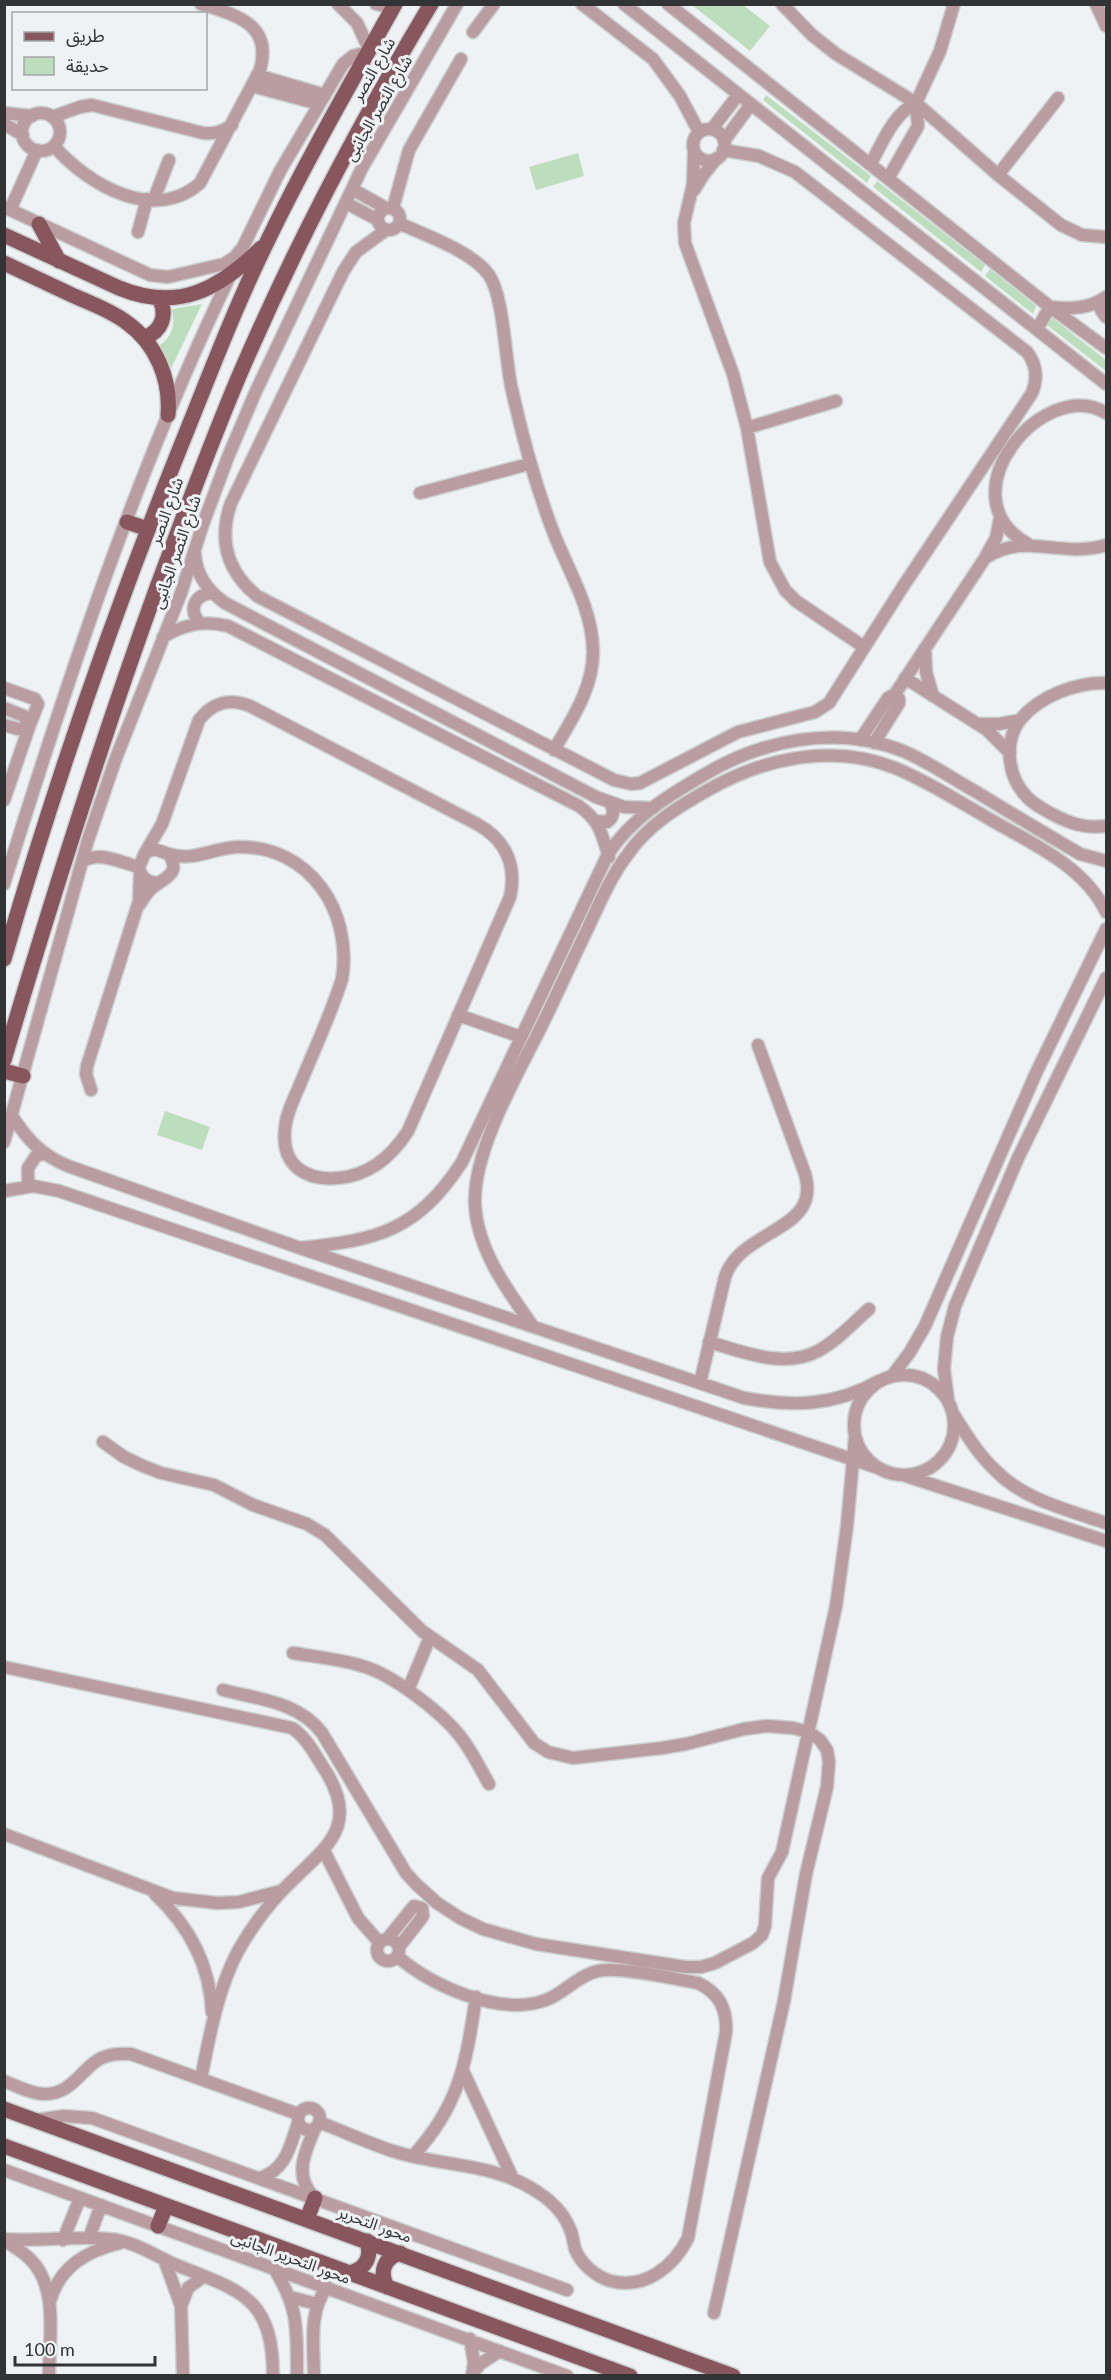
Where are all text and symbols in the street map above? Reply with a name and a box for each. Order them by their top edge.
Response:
legend [12,12,207,90]
text: طريق [66,24,105,47]
street label: شارع النصر [346,34,402,107]
street label: شارع النصر الجانبى [340,52,419,166]
text: حديقة [66,54,109,76]
street label: شارع النصر [144,475,190,549]
street label: شارع النصر الجانبى [147,493,208,612]
street label: محور التحرير [334,2201,415,2247]
street label: محور التحرير الجانبى [229,2226,353,2288]
scale bar [15,2329,154,2367]
text: 100 m [24,2338,75,2360]

